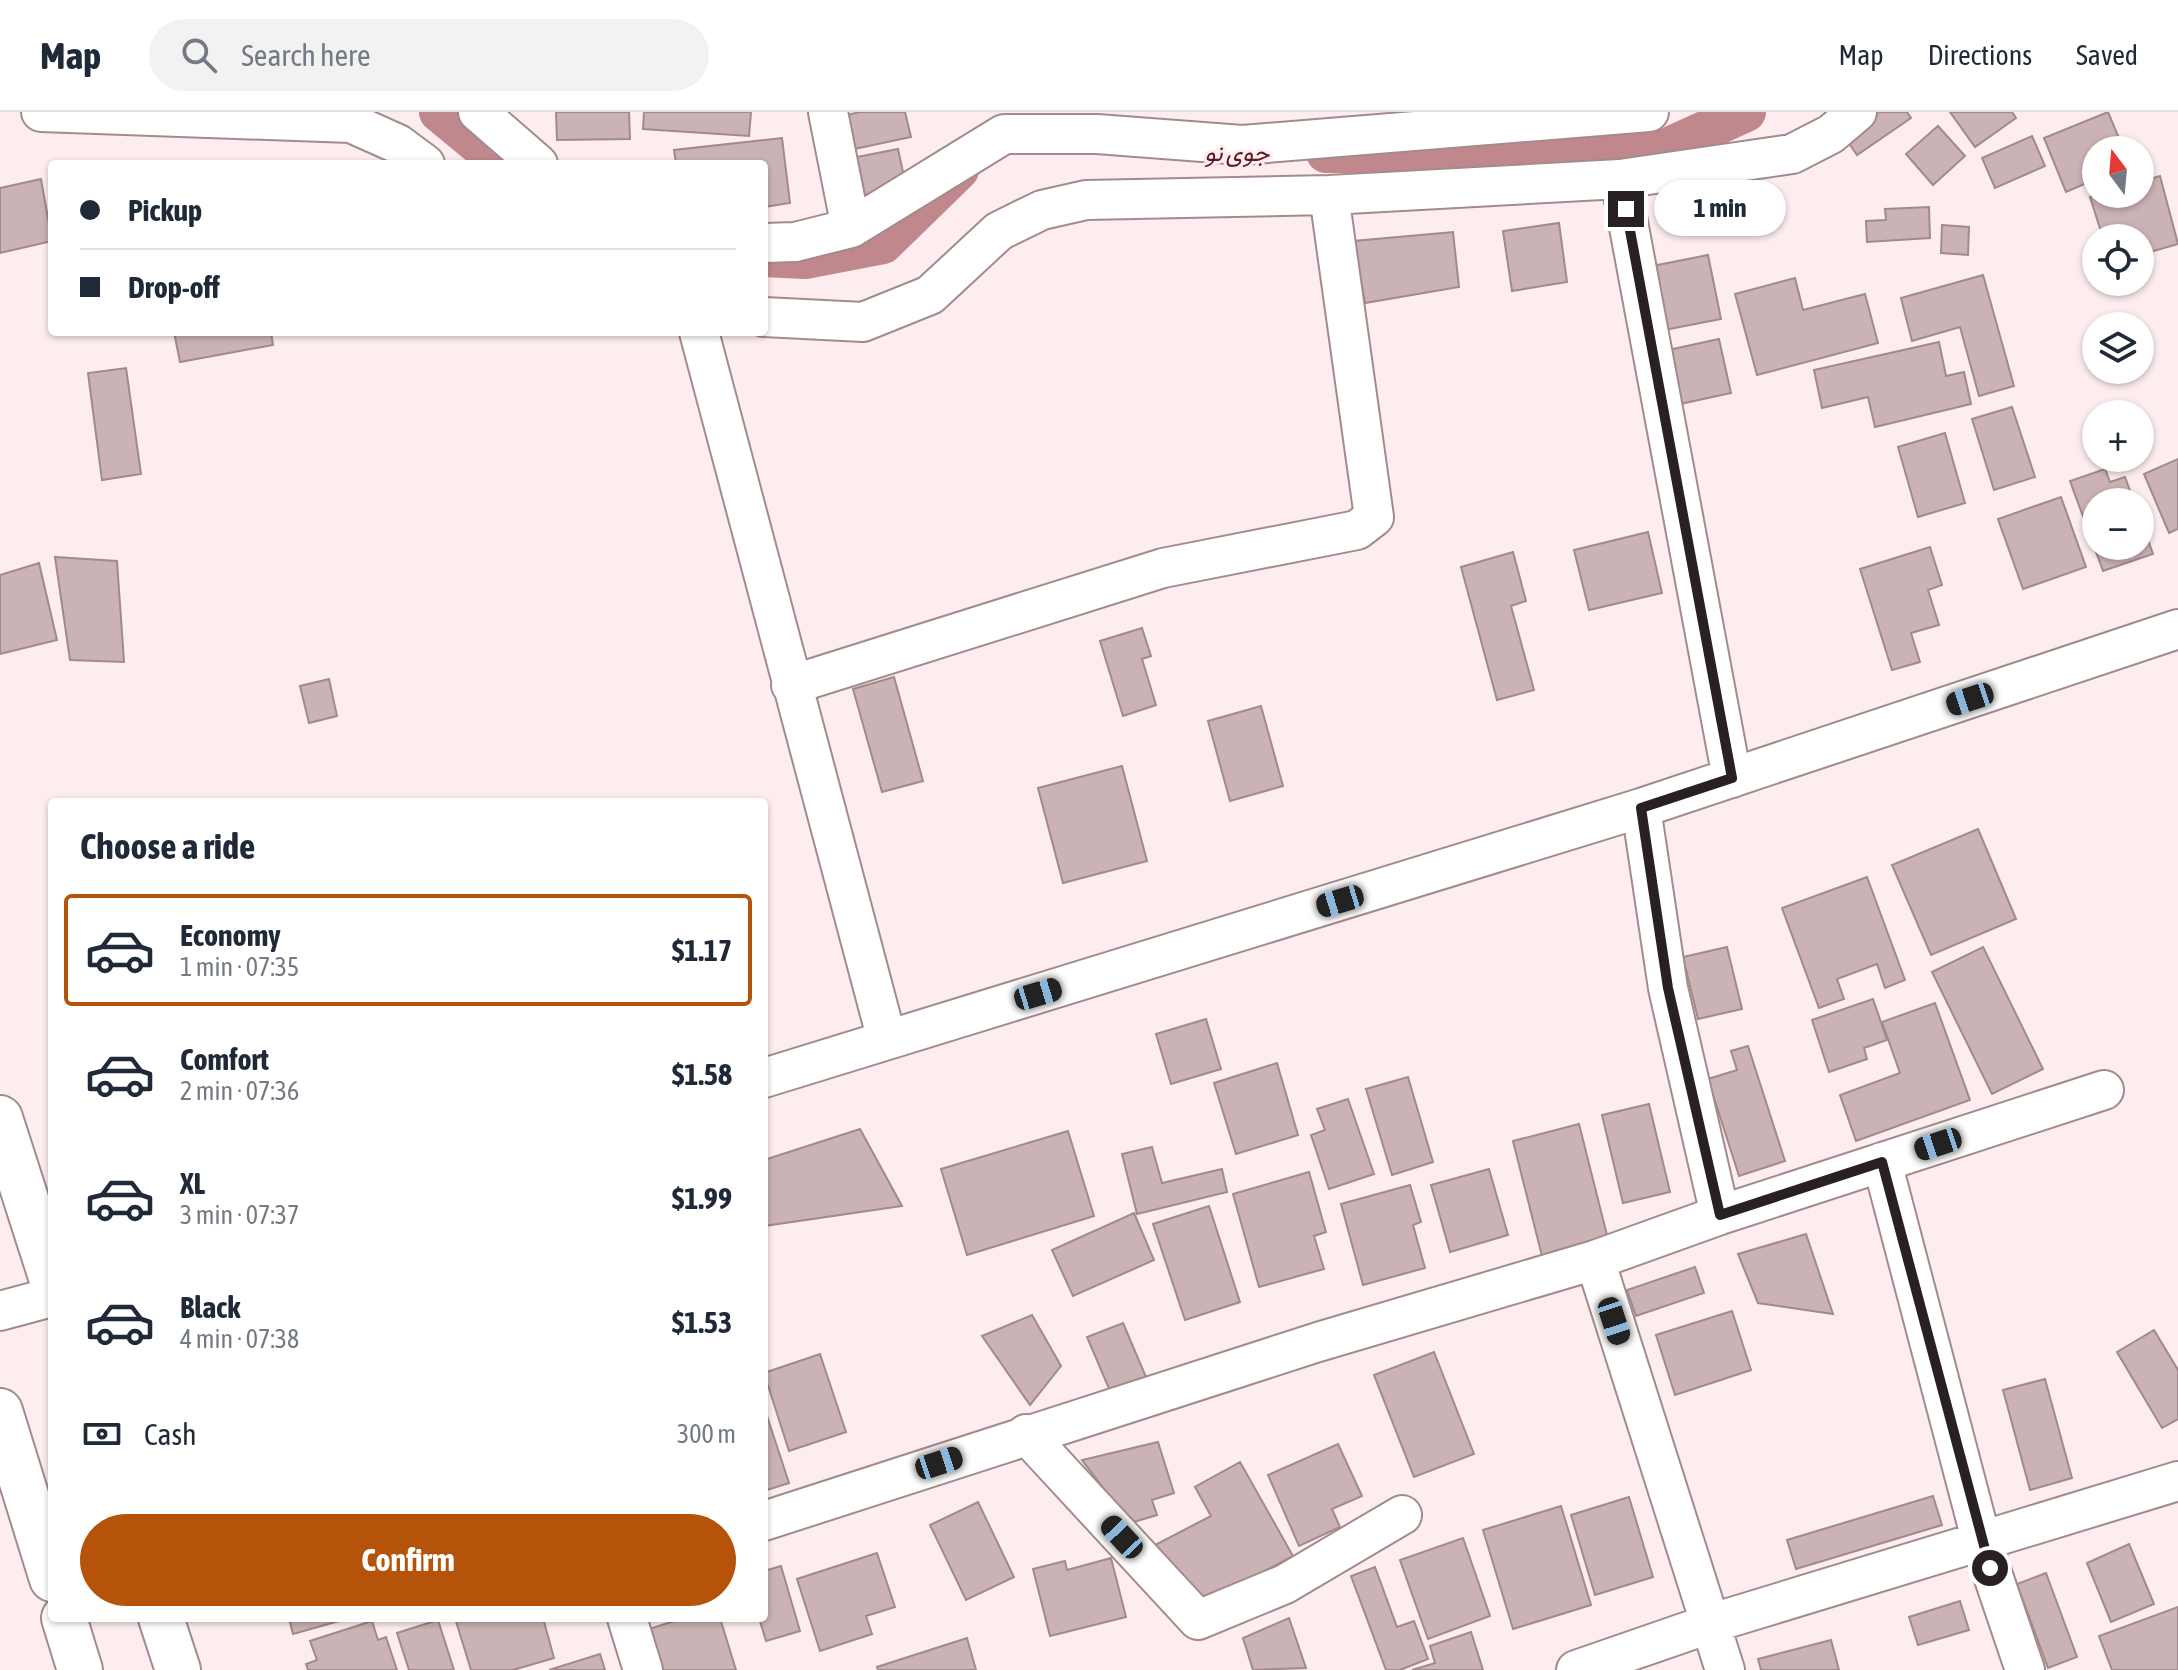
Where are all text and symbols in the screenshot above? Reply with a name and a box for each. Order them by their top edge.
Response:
search box [149,19,709,91]
icon: search [177,33,221,77]
text: Map [40,34,101,77]
text: Search here [241,38,371,72]
text: Map [1839,39,1884,71]
text: Directions [1928,39,2032,71]
text: Saved [2076,39,2138,71]
north arrow [2082,136,2154,208]
map controls [2082,136,2154,560]
water label: جوی نو [1205,139,1270,168]
callout: 1 min [1654,181,1786,237]
route end [1608,191,1644,227]
text: Pickup [128,193,202,227]
text: 1 min [1693,193,1747,223]
button: locate [2082,224,2154,296]
text: Drop-off [128,270,220,304]
button: layers [2082,312,2154,384]
button: + [2082,400,2154,472]
button: − [2082,488,2154,560]
car [1943,680,1997,718]
text: Choose a ride [80,825,255,867]
car [1314,883,1366,919]
icon: car [84,914,156,986]
text: Economy [180,918,281,952]
text: $1.17 [672,933,732,967]
text: 1 min · 07:35 [180,952,299,982]
car [1012,976,1064,1012]
icon: car [84,1038,156,1110]
text: Comfort [180,1042,269,1076]
text: $1.58 [672,1057,732,1091]
text: 2 min · 07:36 [180,1076,299,1106]
car [1911,1125,1965,1163]
icon: car [84,1162,156,1234]
text: XL [180,1166,205,1200]
text: $1.99 [672,1181,732,1215]
text: 3 min · 07:37 [180,1200,299,1230]
icon: car [84,1286,156,1358]
text: Black [180,1290,240,1324]
car [1595,1294,1633,1348]
text: $1.53 [672,1305,732,1339]
text: 4 min · 07:38 [180,1324,299,1354]
icon: cash [80,1412,124,1456]
text: Cash [144,1417,197,1451]
text: 300 m [677,1419,736,1449]
car [912,1444,966,1482]
car [1097,1511,1147,1563]
button: Confirm [80,1514,736,1606]
route start [1972,1550,2008,1586]

